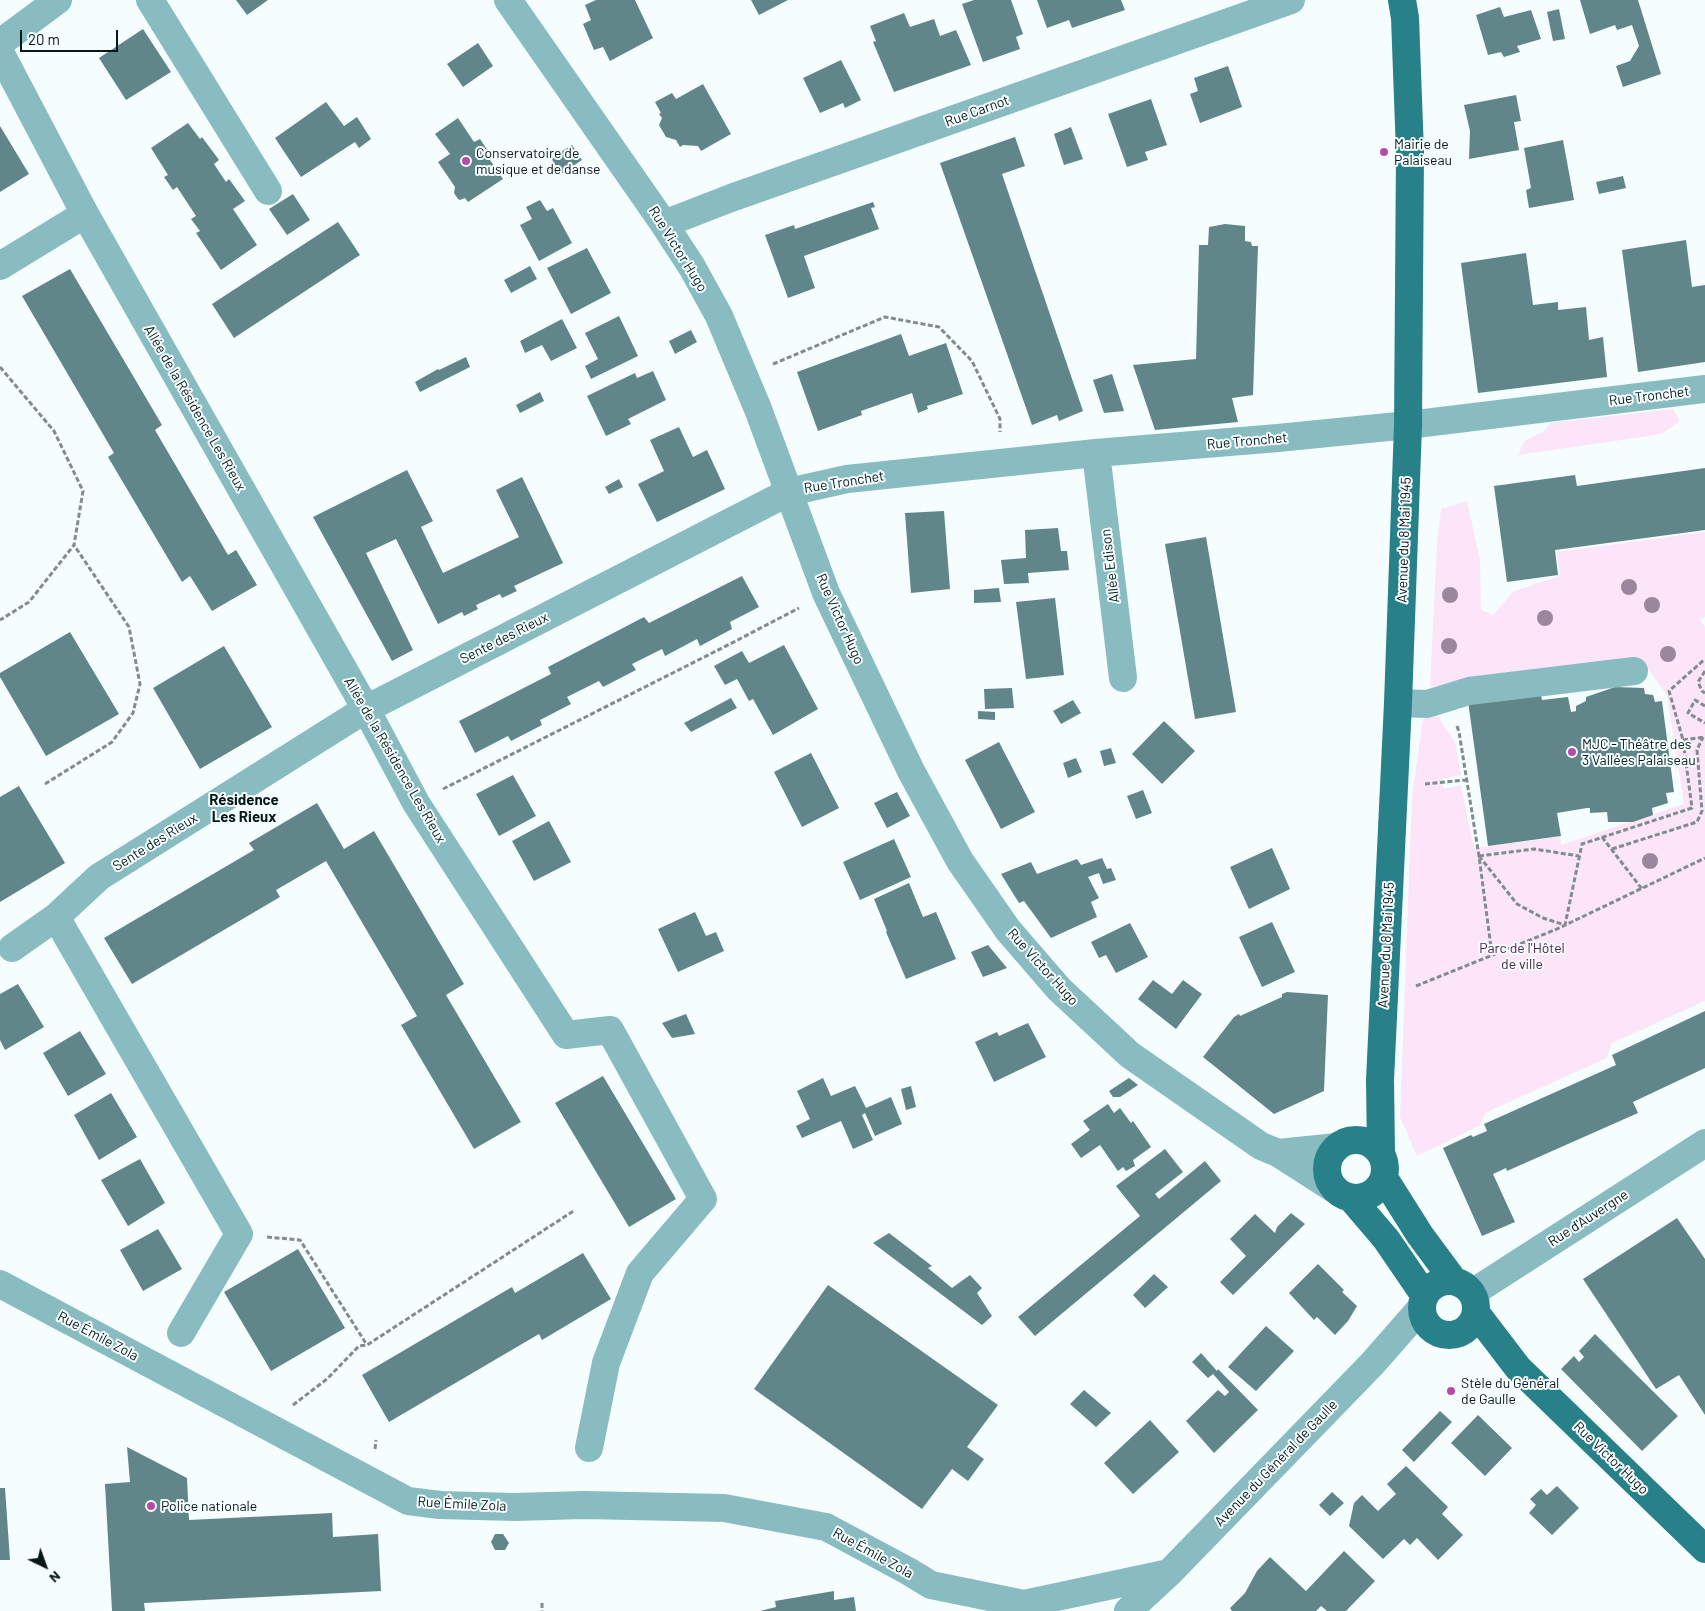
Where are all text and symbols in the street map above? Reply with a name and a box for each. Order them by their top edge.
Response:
scale bar [22,20,120,52]
text: 20 m [28,30,60,48]
street label: Rue Carnot [943,92,1011,130]
place label: Mairie de Palaiseau [1394,136,1452,168]
place label: Conservatoire de musique et de danse [476,145,601,178]
marker: Mairie de Palaiseau [1378,146,1390,158]
marker: Conservatoire de musique et de danse [460,155,472,167]
street label: Rue Victor Hugo [645,203,711,295]
street label: Allée de la Résidence Les Rieux [141,322,249,494]
street label: Rue Tronchet [1608,383,1690,409]
street label: Rue Tronchet [1206,429,1288,453]
street label: Rue Tronchet [803,467,885,497]
street label: Avenue du 8 Mai 1945 [1393,477,1415,603]
street label: Allée Edison [1097,528,1123,604]
street label: Rue Victor Hugo [812,571,868,667]
street label: Sente des Rieux [457,609,551,667]
street label: Allée de la Résidence Les Rieux [341,674,449,846]
place label: MJC - Théâtre des 3 Vallées Palaiseau [1582,736,1696,769]
marker: MJC - Théâtre des 3 Vallées Palaiseau [1566,746,1578,758]
district label: Résidence Les Rieux [209,791,279,826]
street label: Sente des Rieux [110,809,200,875]
street label: Avenue du 8 Mai 1945 [1374,882,1398,1008]
street label: Rue Victor Hugo [1004,925,1082,1009]
park label: Parc de l'Hôtel de ville [1479,940,1565,972]
street label: Rue d'Auvergne [1545,1186,1631,1250]
street label: Rue Émile Zola [55,1308,141,1364]
place label: Stèle du Général de Gaulle [1461,1375,1559,1408]
marker: Stèle du Général de Gaulle [1445,1385,1457,1397]
street label: Avenue du Général de Gaulle [1211,1396,1341,1530]
street label: Rue Victor Hugo [1570,1418,1652,1498]
street label: Rue Émile Zola [417,1493,507,1515]
place label: Police nationale [161,1498,257,1514]
marker: Police nationale [145,1500,157,1512]
street label: Rue Émile Zola [830,1524,916,1582]
north arrow [20,1541,70,1591]
text: N [46,1568,65,1587]

